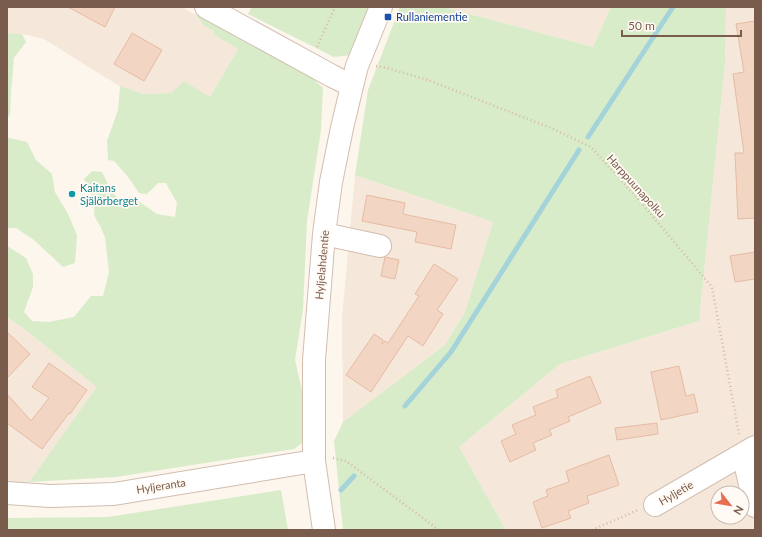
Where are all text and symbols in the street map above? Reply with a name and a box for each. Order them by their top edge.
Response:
place label: Rullaniementie [396,10,468,23]
marker: Rullaniementie [383,12,393,22]
scale bar [622,12,741,38]
text: 50 m [628,18,655,33]
street label: Harppuunapolku [605,151,668,220]
place label: Kaitans Själörberget [80,181,138,207]
marker: Kaitans Själörberget [67,189,77,199]
street label: Hyljelahdentie [312,229,331,300]
street label: Hyljeranta [135,475,187,496]
street label: Hyljetie [656,477,695,508]
north arrow [710,485,750,525]
text: N [731,503,747,517]

